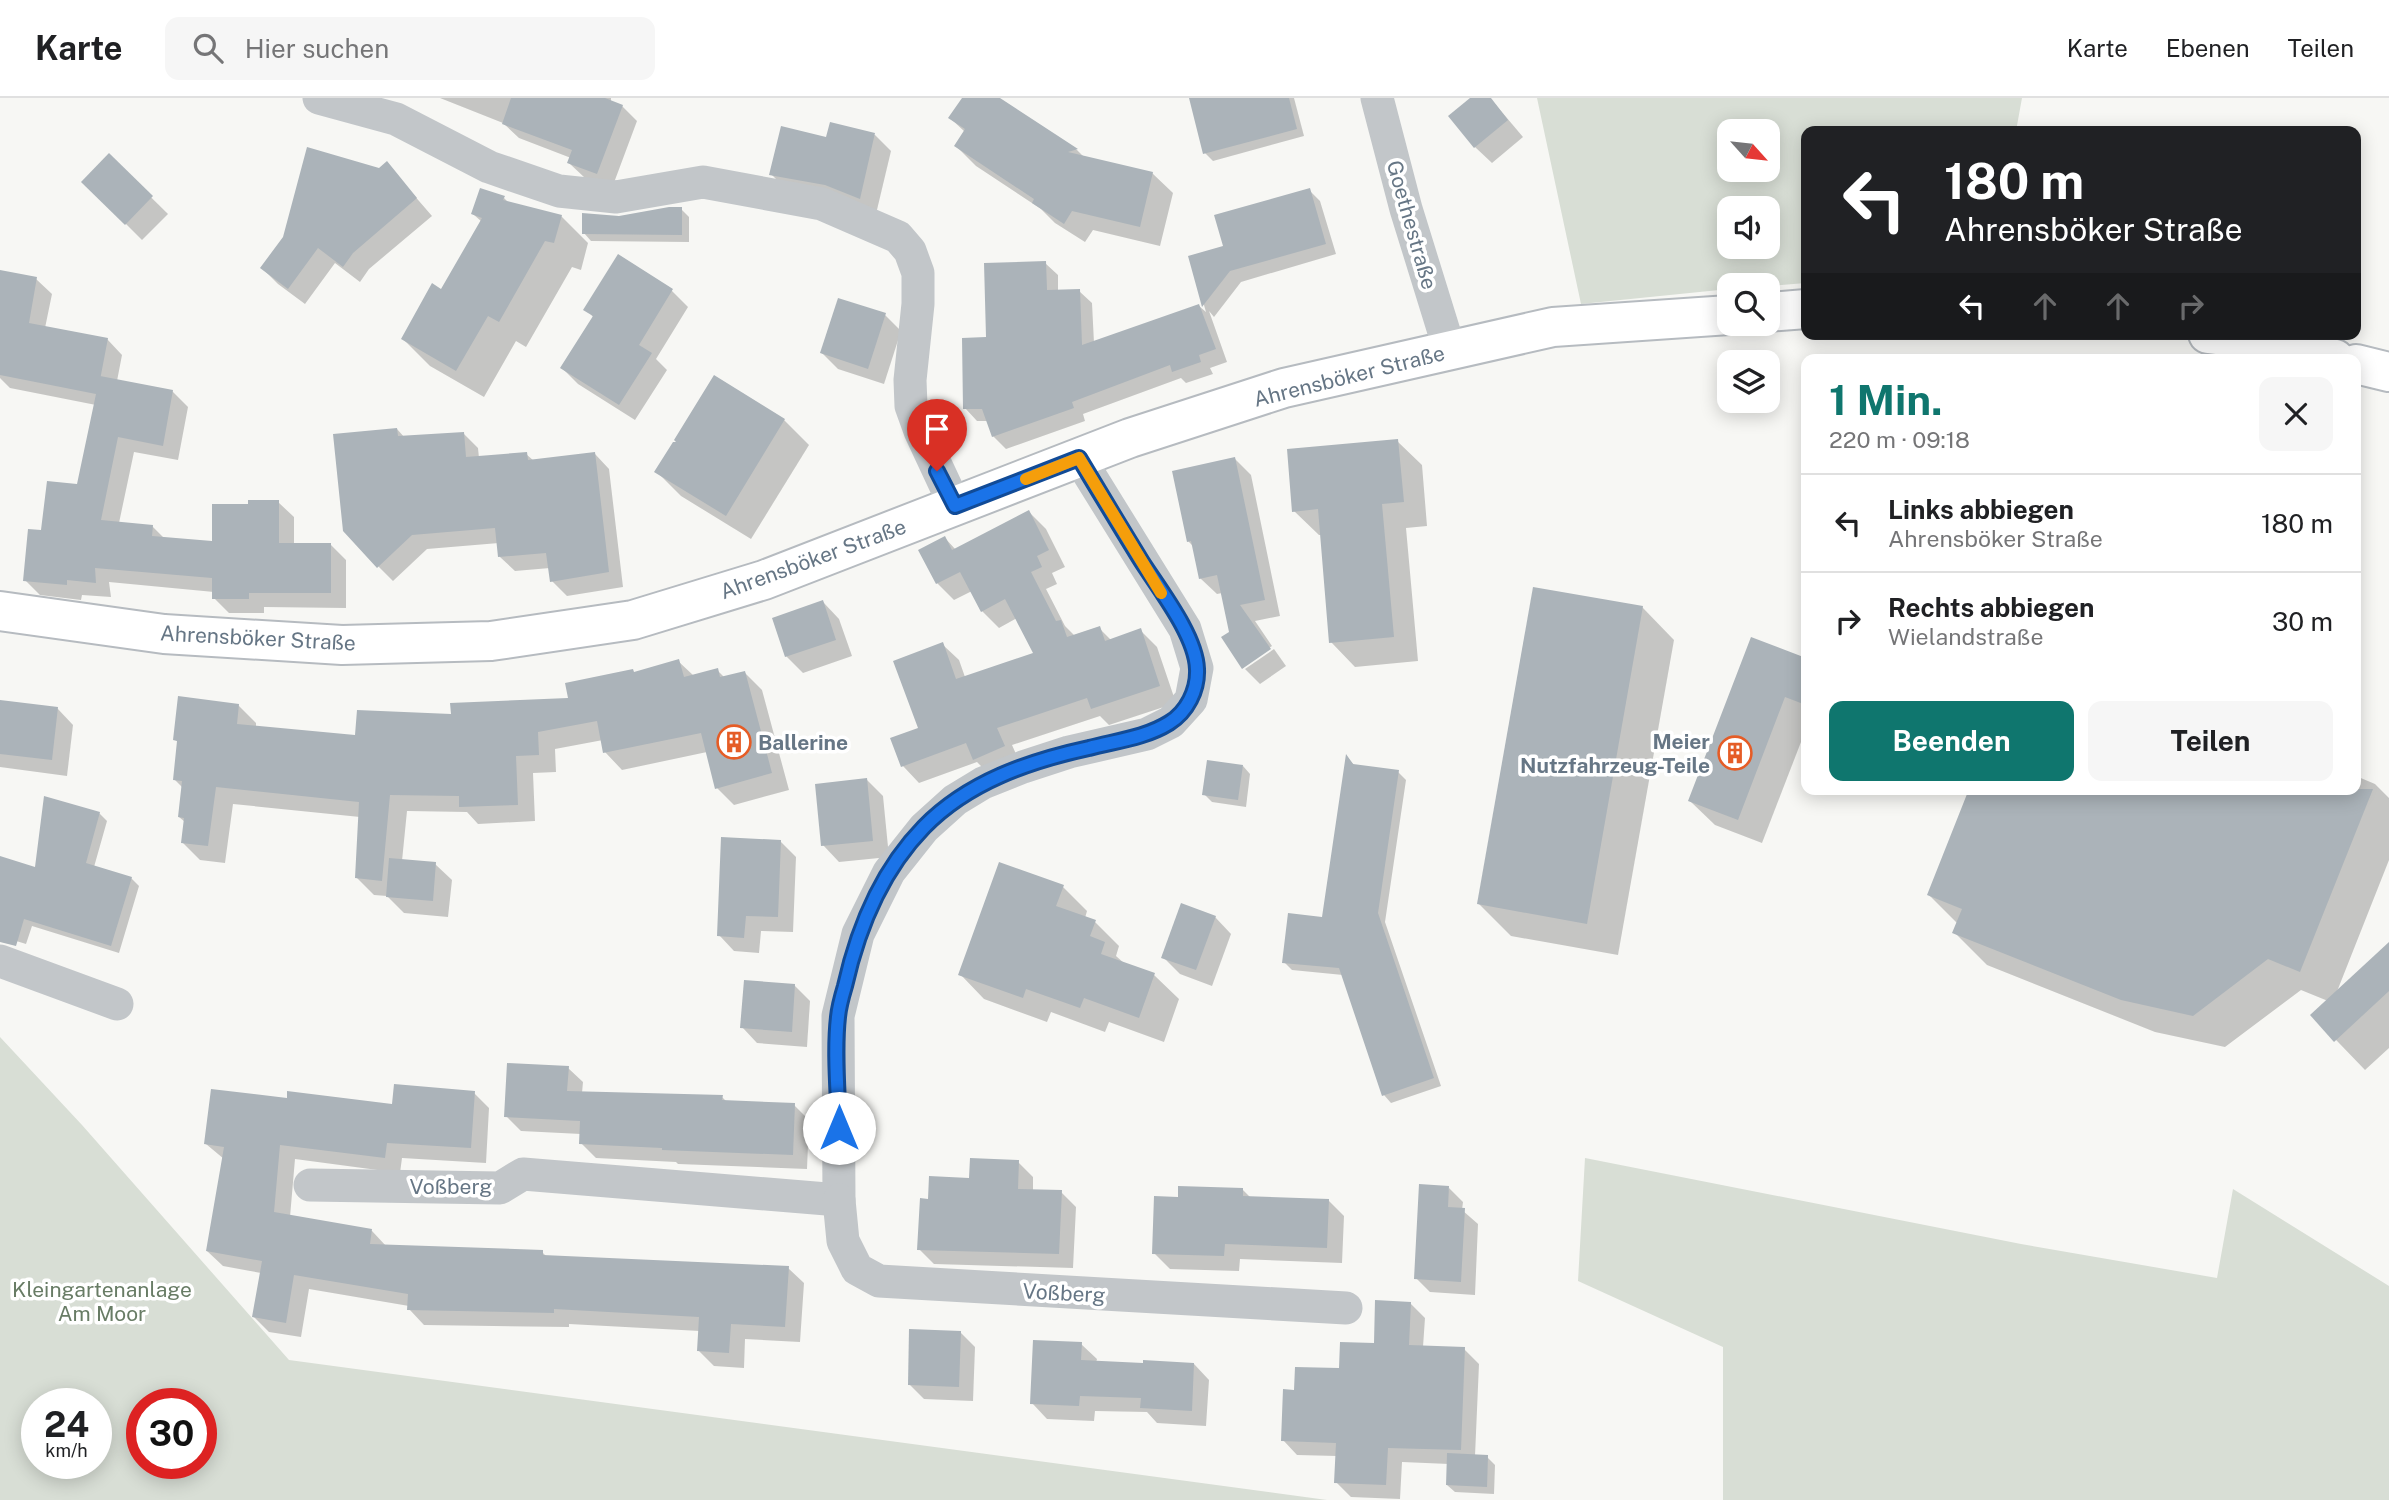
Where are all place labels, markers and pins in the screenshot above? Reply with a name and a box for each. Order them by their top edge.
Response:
pin [907,399,967,471]
building icon: Ballerine [715,723,753,761]
place label: Meier Nutzfahrzeug-Teile [1520,729,1710,778]
place label: Ballerine [758,730,848,755]
building icon: Meier Nutzfahrzeug-Teile [1716,734,1754,772]

